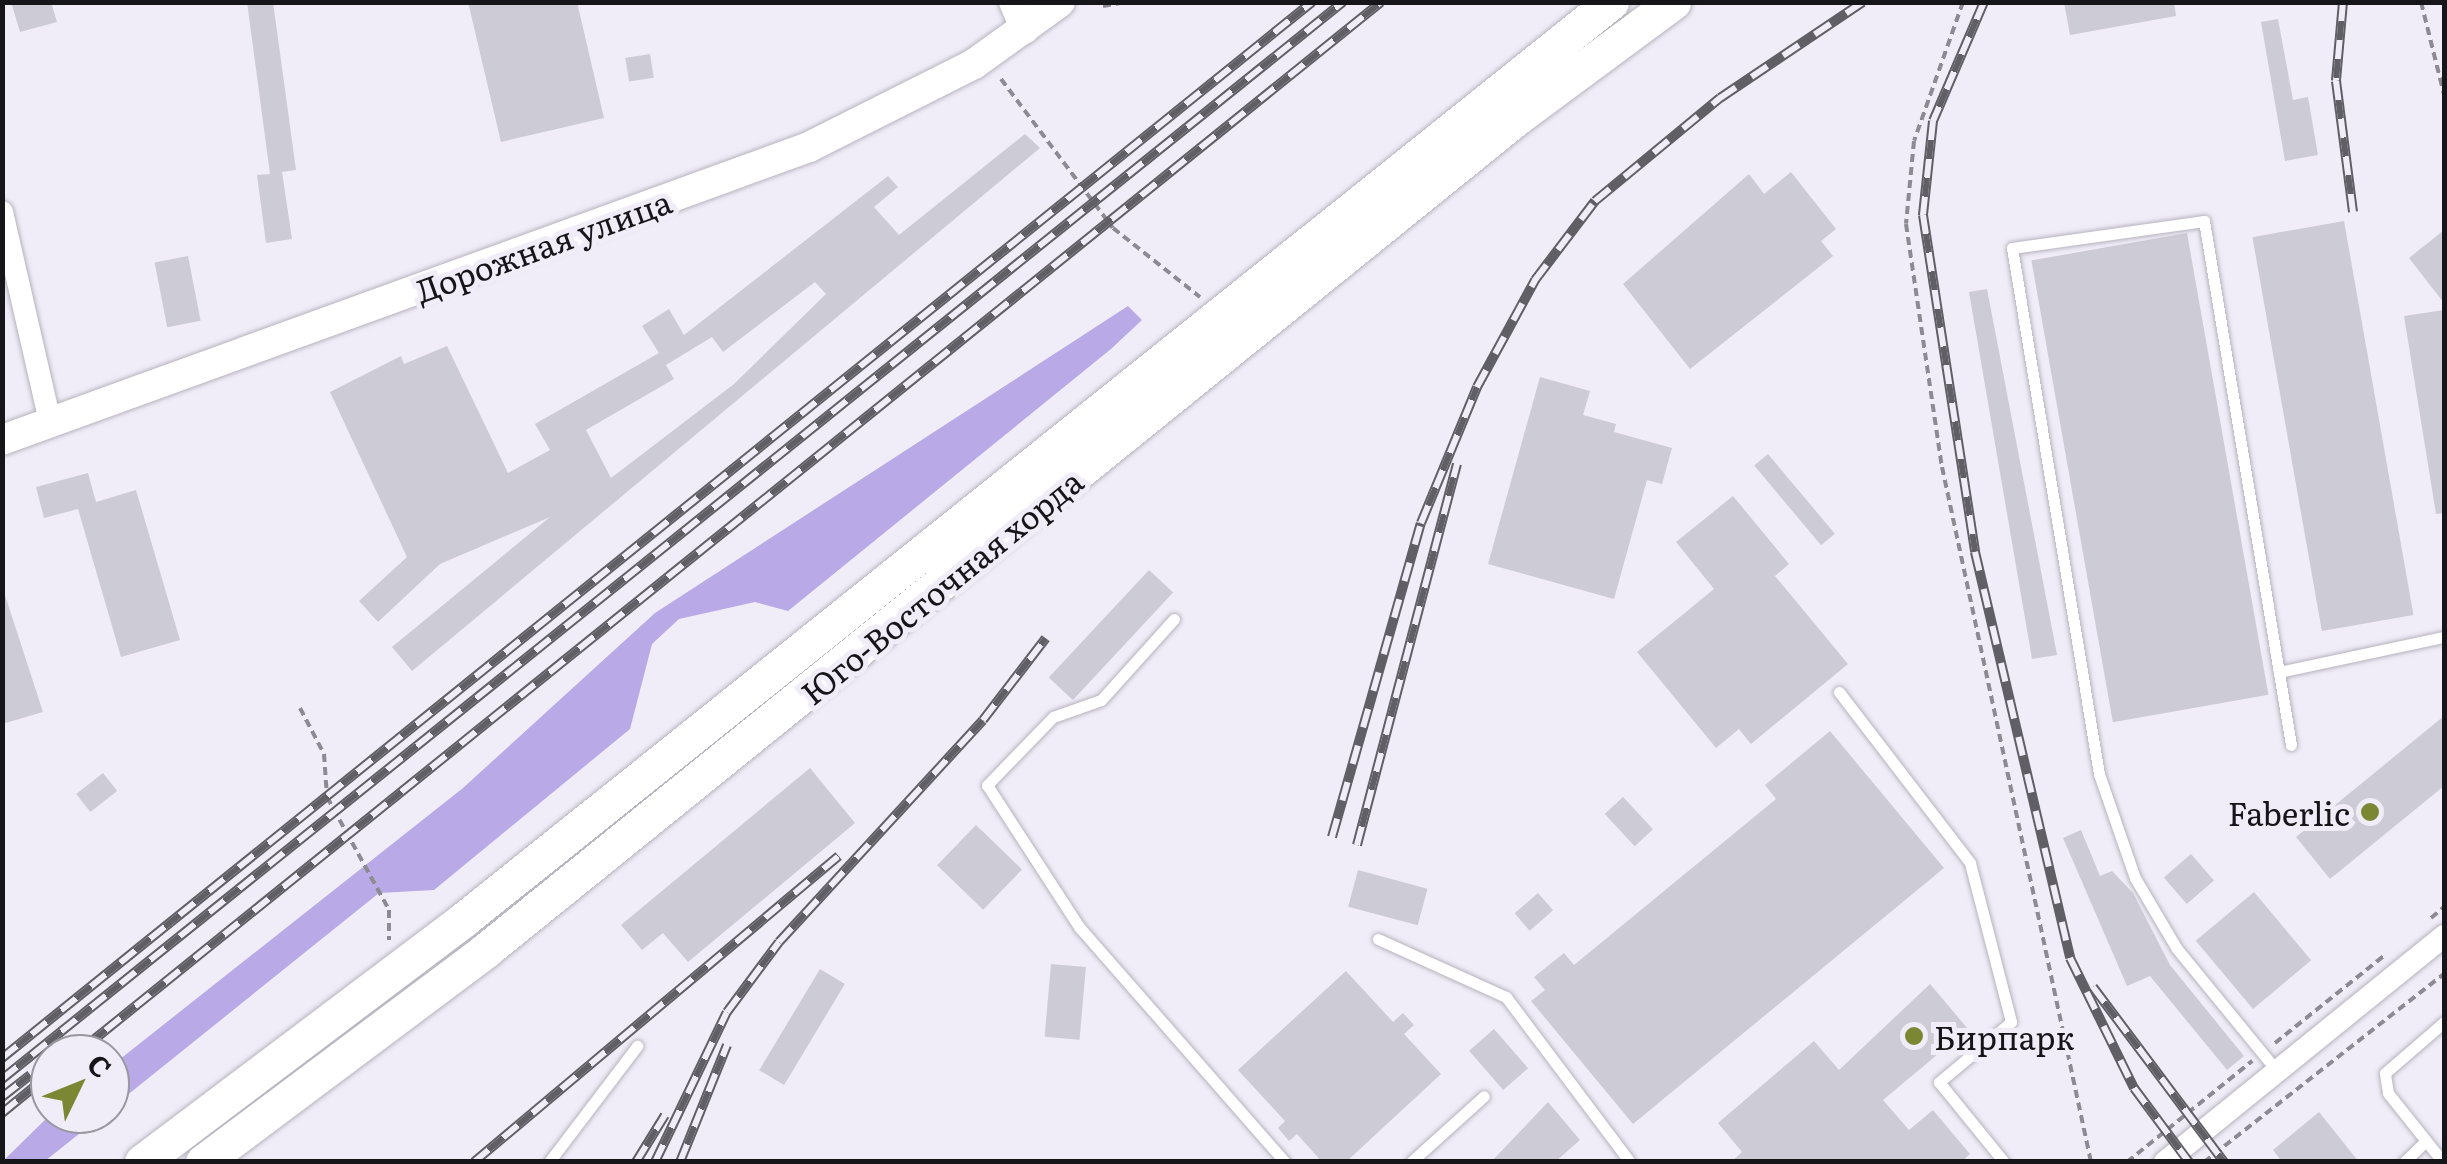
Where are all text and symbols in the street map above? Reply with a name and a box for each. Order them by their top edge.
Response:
street label: Дорожная улица [410,181,676,309]
street label: Юго-Восточная хорда [793,461,1089,711]
place label: Faberlic [2228,793,2350,831]
marker: Faberlic [2359,801,2381,823]
place label: Бирпарк [1934,1017,2075,1055]
marker: Бирпарк [1903,1025,1925,1047]
north arrow [30,1034,130,1134]
text: С [78,1043,123,1086]

